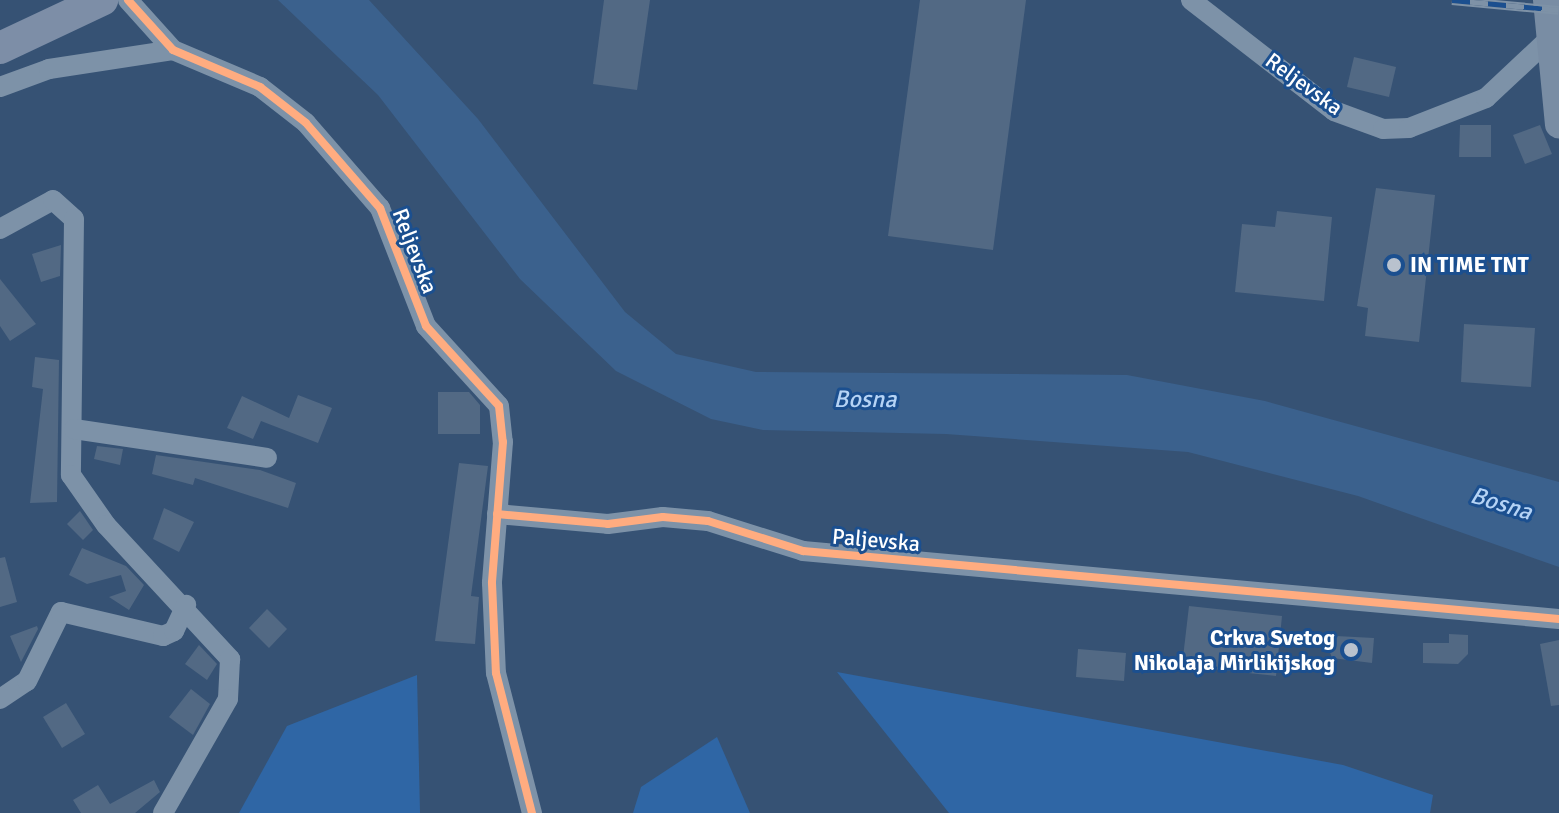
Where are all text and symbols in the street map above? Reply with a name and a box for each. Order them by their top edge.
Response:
street label: Reljevska [1260,47,1348,121]
street label: Reljevska [387,205,443,297]
place label: IN TIME TNT [1410,252,1529,278]
marker: IN TIME TNT [1385,256,1403,274]
water label: Bosna [834,386,896,414]
water label: Bosna [1467,481,1535,527]
street label: Paljevska [831,523,921,557]
place label: Crkva Svetog Nikolaja Mirlikijskog [1134,624,1335,676]
marker: Crkva Svetog Nikolaja Mirlikijskog [1342,641,1360,659]

